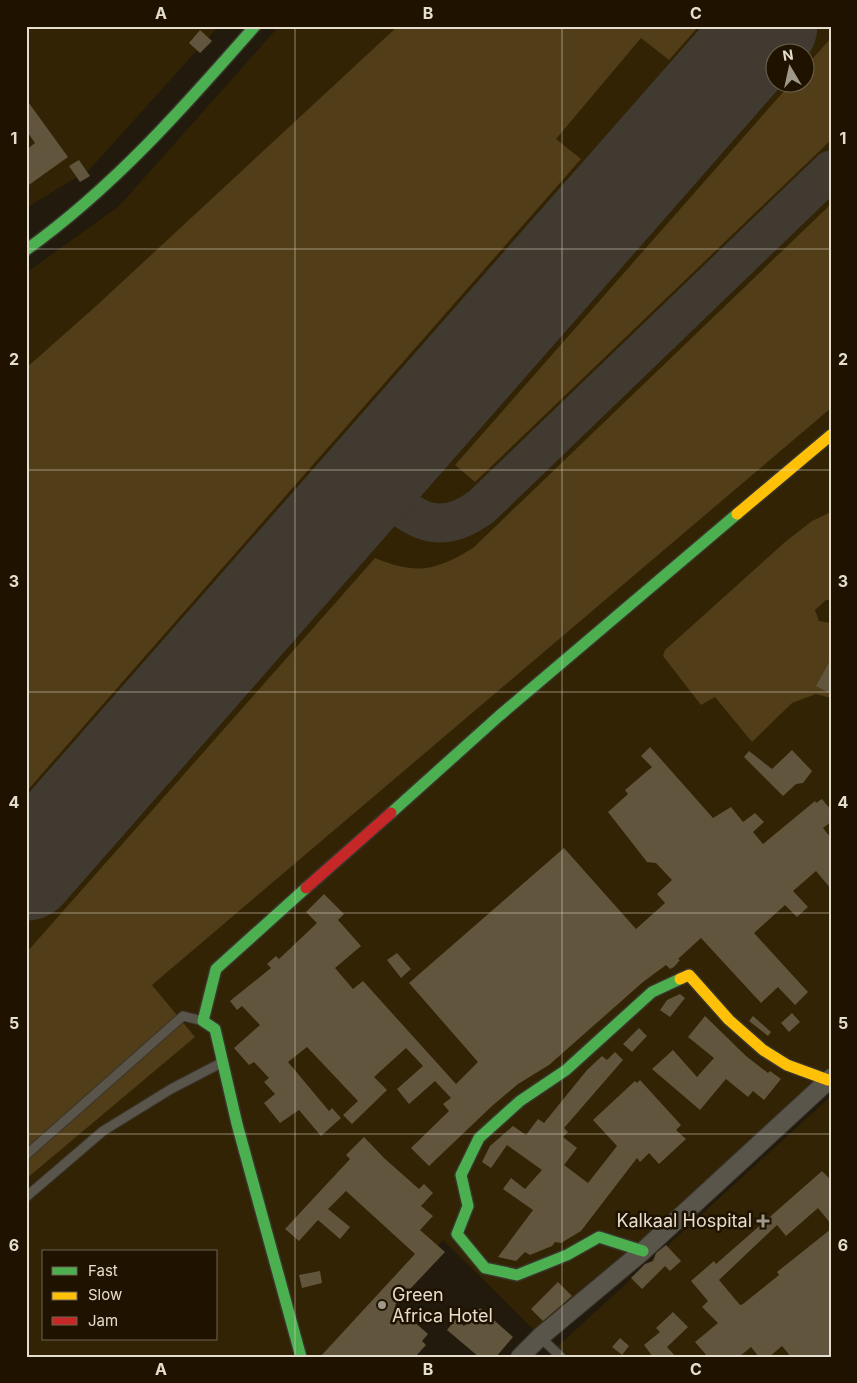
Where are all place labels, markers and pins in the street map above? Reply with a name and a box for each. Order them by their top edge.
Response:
place label: Kalkaal Hospital [616,1210,752,1231]
marker: Kalkaal Hospital [756,1214,770,1228]
place label: Green Africa Hotel [392,1284,493,1326]
marker: Green Africa Hotel [376,1299,388,1311]

